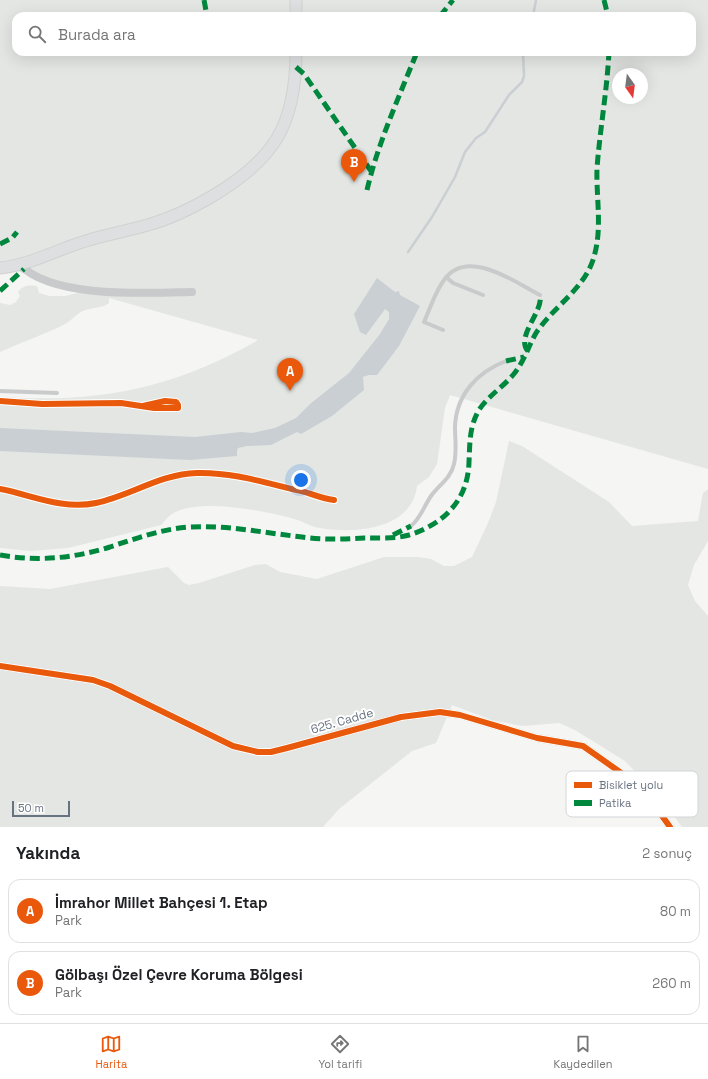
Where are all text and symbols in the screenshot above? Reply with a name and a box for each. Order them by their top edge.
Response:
search box [12,12,696,56]
icon: search [26,23,48,45]
text: Burada ara [58,25,136,44]
north arrow [612,68,648,104]
pin: B [341,149,367,182]
pin: A [277,358,303,391]
your location [291,470,311,490]
street label: 625. Cadde [309,704,375,738]
legend [566,771,698,817]
text: Bisiklet yolu [599,778,663,792]
text: Patika [599,796,632,810]
scale bar [12,799,70,818]
text: 50 m [18,801,44,815]
text: Yakında [16,842,80,864]
text: 2 sonuç [642,845,692,862]
text: İmrahor Millet Bahçesi 1. Etap [55,893,268,912]
text: A [26,903,34,920]
text: 80 m [660,903,691,920]
text: Park [55,912,82,929]
text: Gölbaşı Özel Çevre Koruma Bölgesi [55,965,303,984]
text: B [26,975,34,992]
text: 260 m [652,975,691,992]
text: Park [55,984,82,1001]
tab: Harita [96,1033,127,1071]
tab: Yol tarifi [318,1033,362,1071]
tab: Kaydedilen [553,1033,612,1071]

